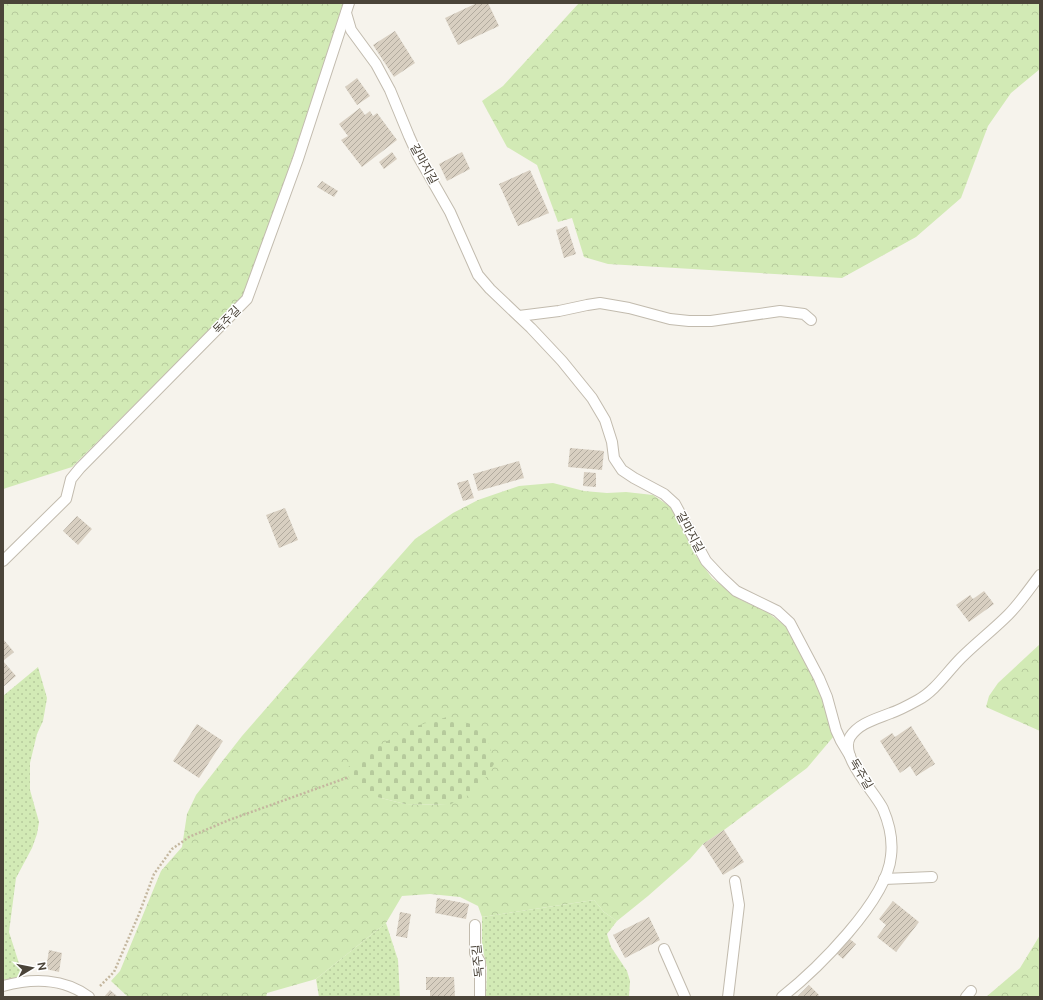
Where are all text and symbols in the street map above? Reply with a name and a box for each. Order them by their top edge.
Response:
street label: 갈마지길 [407,141,441,187]
street label: 독주길 [210,303,244,337]
street label: 갈마지길 [673,509,707,555]
street label: 독주길 [846,756,876,792]
street label: 독주길 [469,944,487,978]
north arrow [12,948,52,988]
text: N [35,961,49,972]

